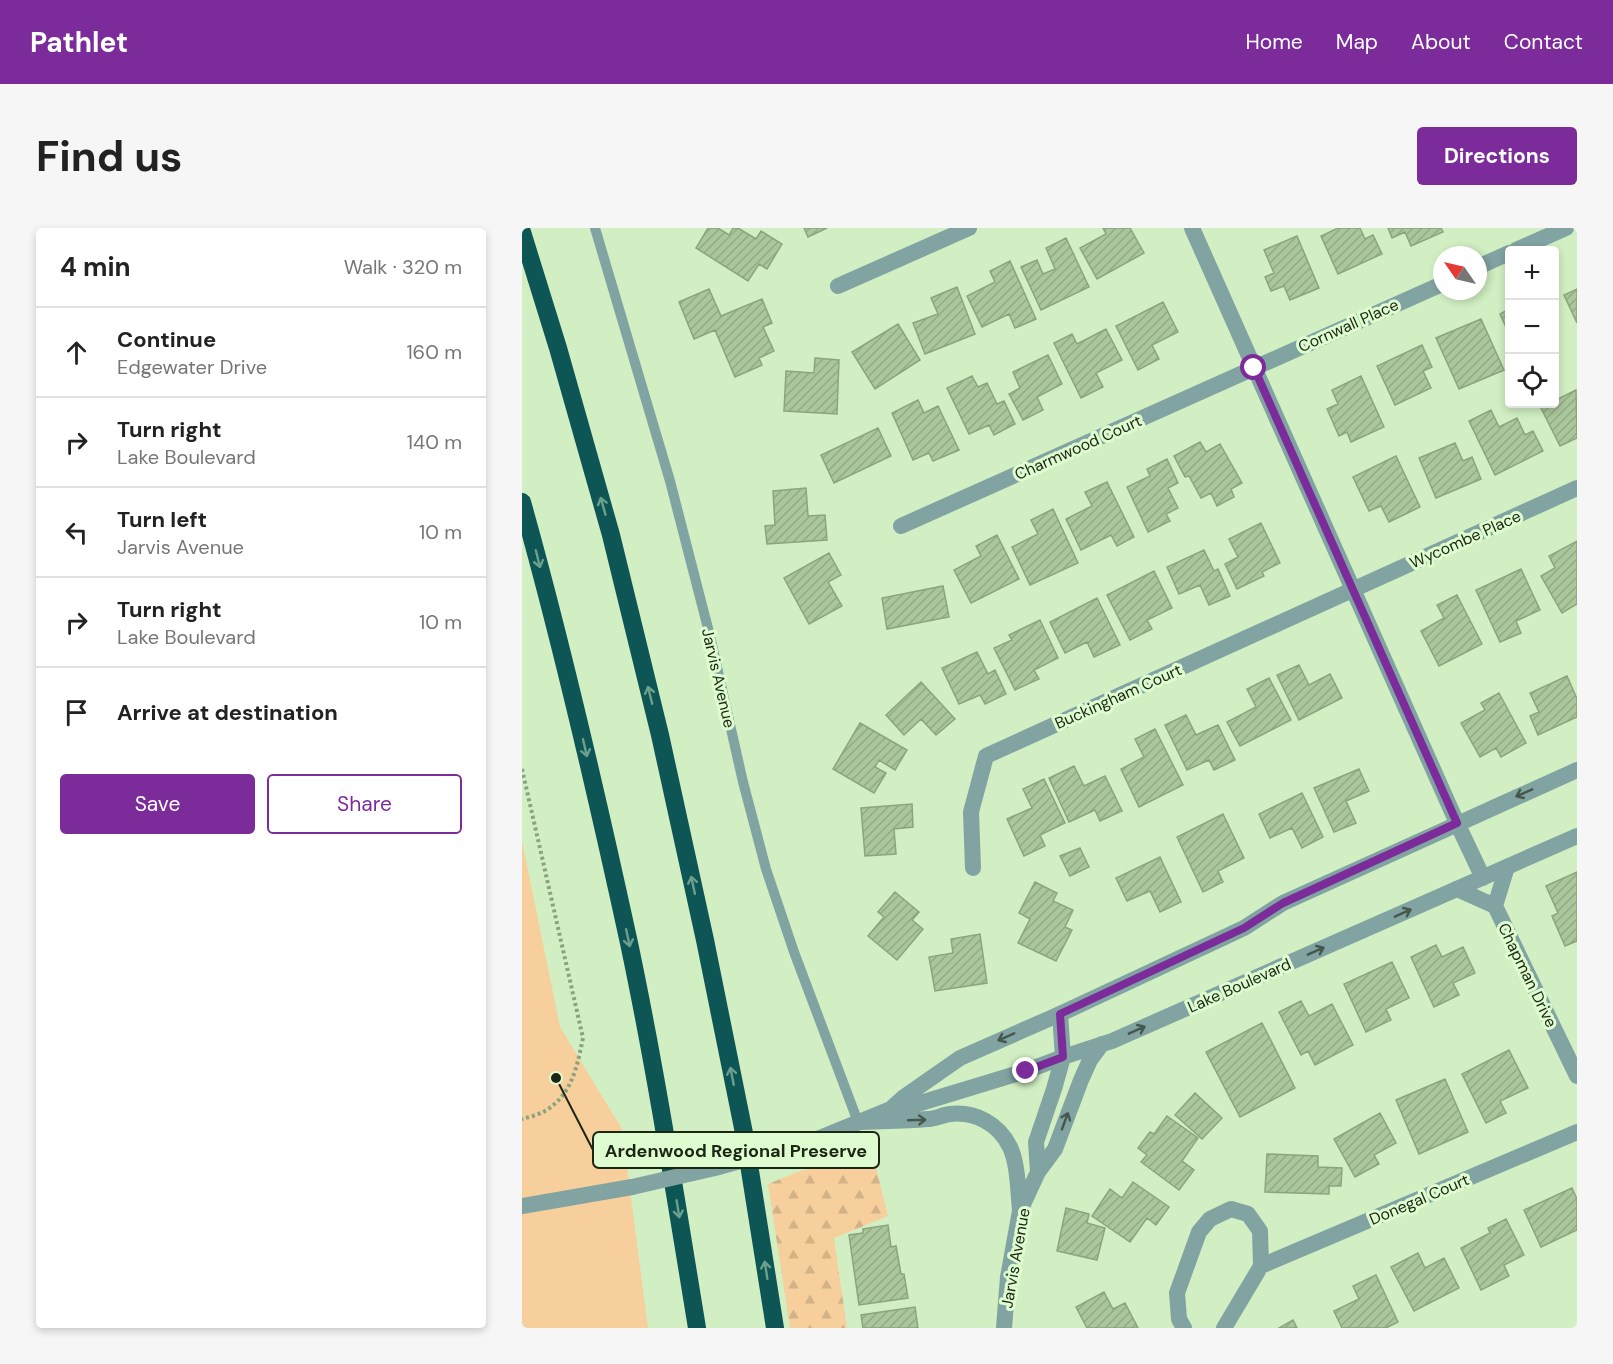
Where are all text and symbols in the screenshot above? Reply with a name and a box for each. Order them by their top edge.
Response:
text: Pathlet [30,24,128,61]
text: Home [1245,28,1303,56]
text: Map [1336,28,1378,56]
text: About [1411,28,1471,56]
text: Contact [1504,28,1583,56]
button: Directions [1417,127,1577,185]
text: Find us [36,129,182,184]
north arrow [1433,246,1487,300]
map controls [1505,246,1559,408]
button: + [1505,246,1559,300]
text: 4 min [60,250,131,284]
text: Walk · 320 m [344,254,462,280]
street label: Cornwall Place [1295,294,1402,357]
button: − [1505,300,1559,354]
text: Continue [117,325,216,354]
icon: ahead [60,336,93,369]
text: 160 m [406,339,462,365]
text: Edgewater Drive [117,354,267,380]
route start [1240,354,1266,380]
button: locate [1505,354,1559,408]
street label: Charmwood Court [1011,410,1145,485]
text: Turn right [117,415,222,444]
icon: right [60,426,93,459]
text: 140 m [407,429,462,455]
text: Lake Boulevard [117,444,256,470]
one-way arrow [597,497,608,516]
text: Turn left [117,505,207,534]
street label: Wycombe Place [1406,506,1524,573]
icon: left [60,516,93,549]
text: 10 m [419,519,462,545]
text: Jarvis Avenue [117,534,244,560]
one-way arrow [532,549,544,568]
text: Turn right [117,595,222,624]
icon: right [60,606,93,639]
text: 10 m [419,609,462,635]
text: Lake Boulevard [117,624,256,650]
street label: Jarvis Avenue [697,626,740,730]
street label: Buckingham Court [1051,659,1185,734]
one-way arrow [644,686,656,705]
icon: arrive [60,696,93,729]
text: Arrive at destination [117,698,338,727]
one-way arrow [579,738,591,757]
button: Save [60,774,255,834]
button: Share [267,774,462,834]
one-way arrow [1515,788,1533,800]
one-way arrow [687,876,698,895]
one-way arrow [1393,907,1412,918]
street label: Chapman Drive [1493,920,1562,1031]
one-way arrow [622,928,634,947]
one-way arrow [1306,945,1324,956]
street label: Lake Boulevard [1184,953,1294,1018]
one-way arrow [1128,1024,1146,1035]
one-way arrow [998,1032,1016,1044]
route end [1012,1057,1038,1083]
one-way arrow [726,1067,737,1086]
one-way arrow [1061,1112,1072,1131]
one-way arrow [906,1114,926,1125]
callout: Ardenwood Regional Preserve [593,1132,879,1168]
text: Ardenwood Regional Preserve [605,1139,867,1163]
street label: Donegal Court [1366,1169,1472,1230]
one-way arrow [672,1199,683,1219]
street label: Jarvis Avenue [996,1206,1035,1310]
one-way arrow [760,1261,771,1281]

